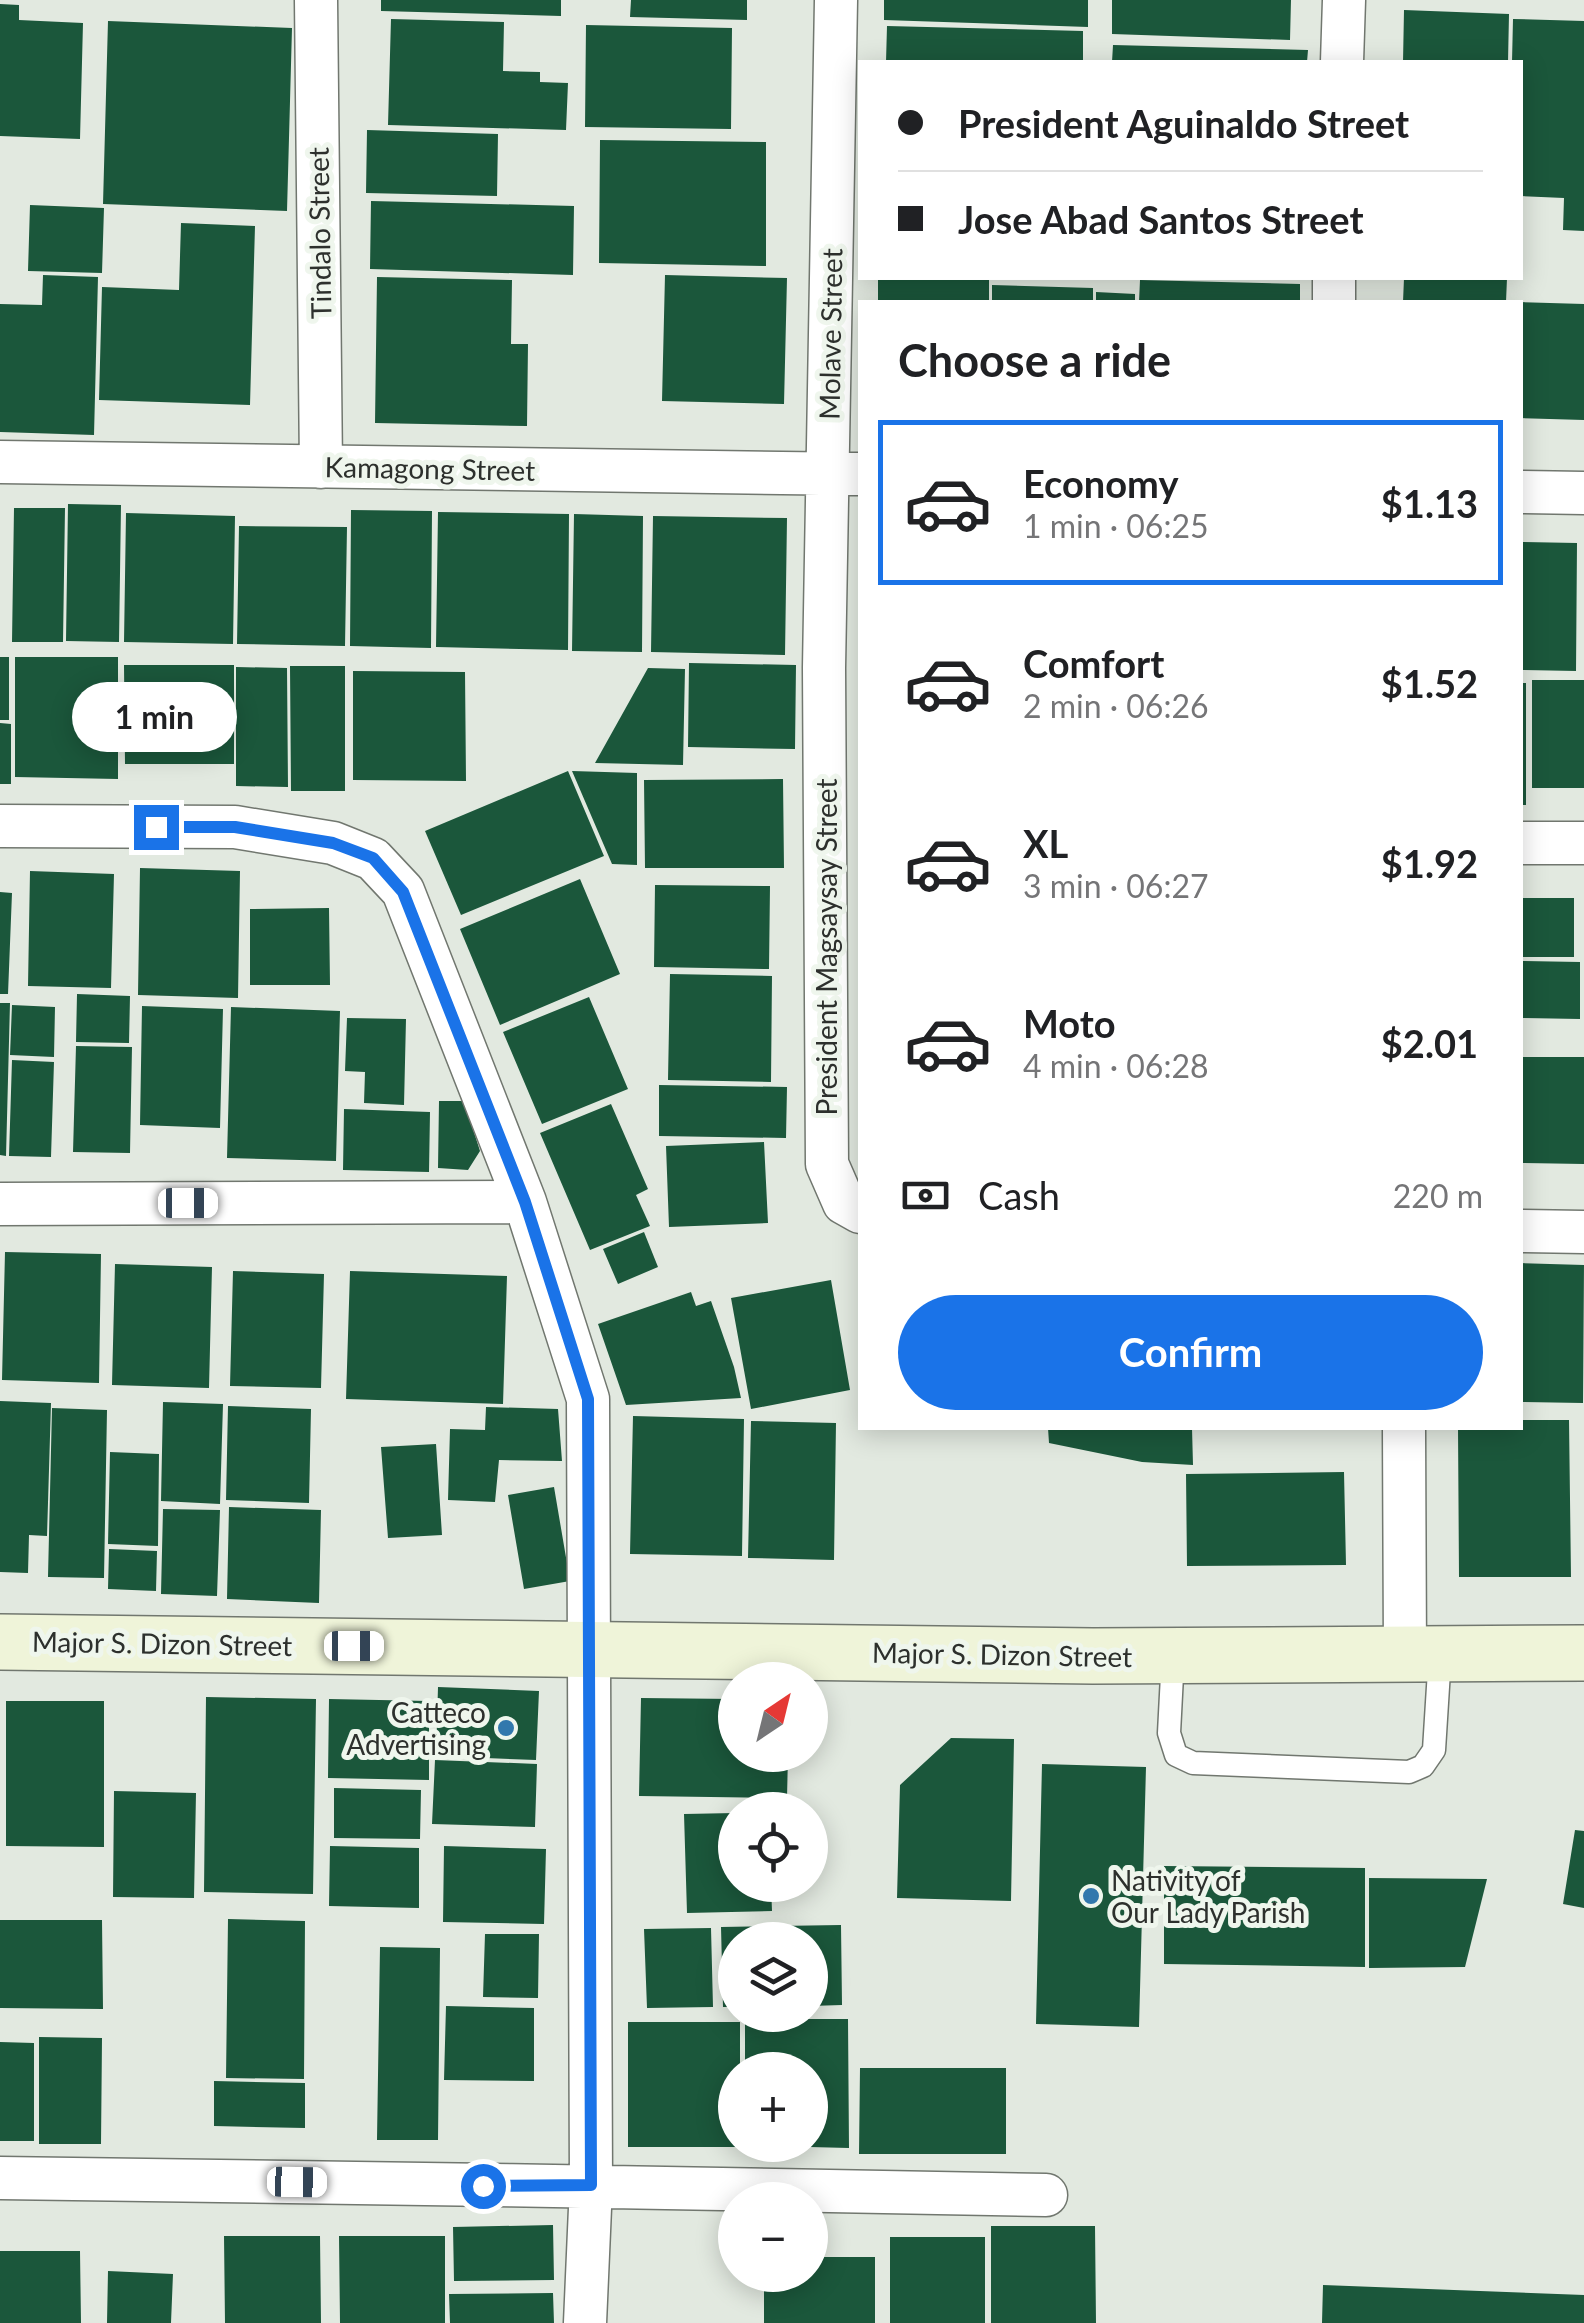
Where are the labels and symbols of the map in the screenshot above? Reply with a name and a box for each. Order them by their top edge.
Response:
street label: Tindalo Street [301,147,337,319]
street label: Molave Street [812,248,848,420]
street label: Kamagong Street [324,449,536,487]
callout: 1 min [74,682,238,752]
street label: President Magsaysay Street [809,778,843,1116]
route end [134,805,179,850]
car [158,1188,218,1218]
street label: Major S. Dizon Street [32,1624,292,1662]
car [324,1631,384,1661]
street label: Major S. Dizon Street [872,1635,1132,1673]
north arrow [718,1662,828,1772]
place label: Catteco Advertising [346,1695,486,1761]
marker: Catteco Advertising [495,1717,517,1739]
place label: Nativity of Our Lady Parish [1111,1863,1305,1929]
marker: Nativity of Our Lady Parish [1080,1885,1102,1907]
route start [461,2164,506,2209]
car [267,2166,327,2198]

